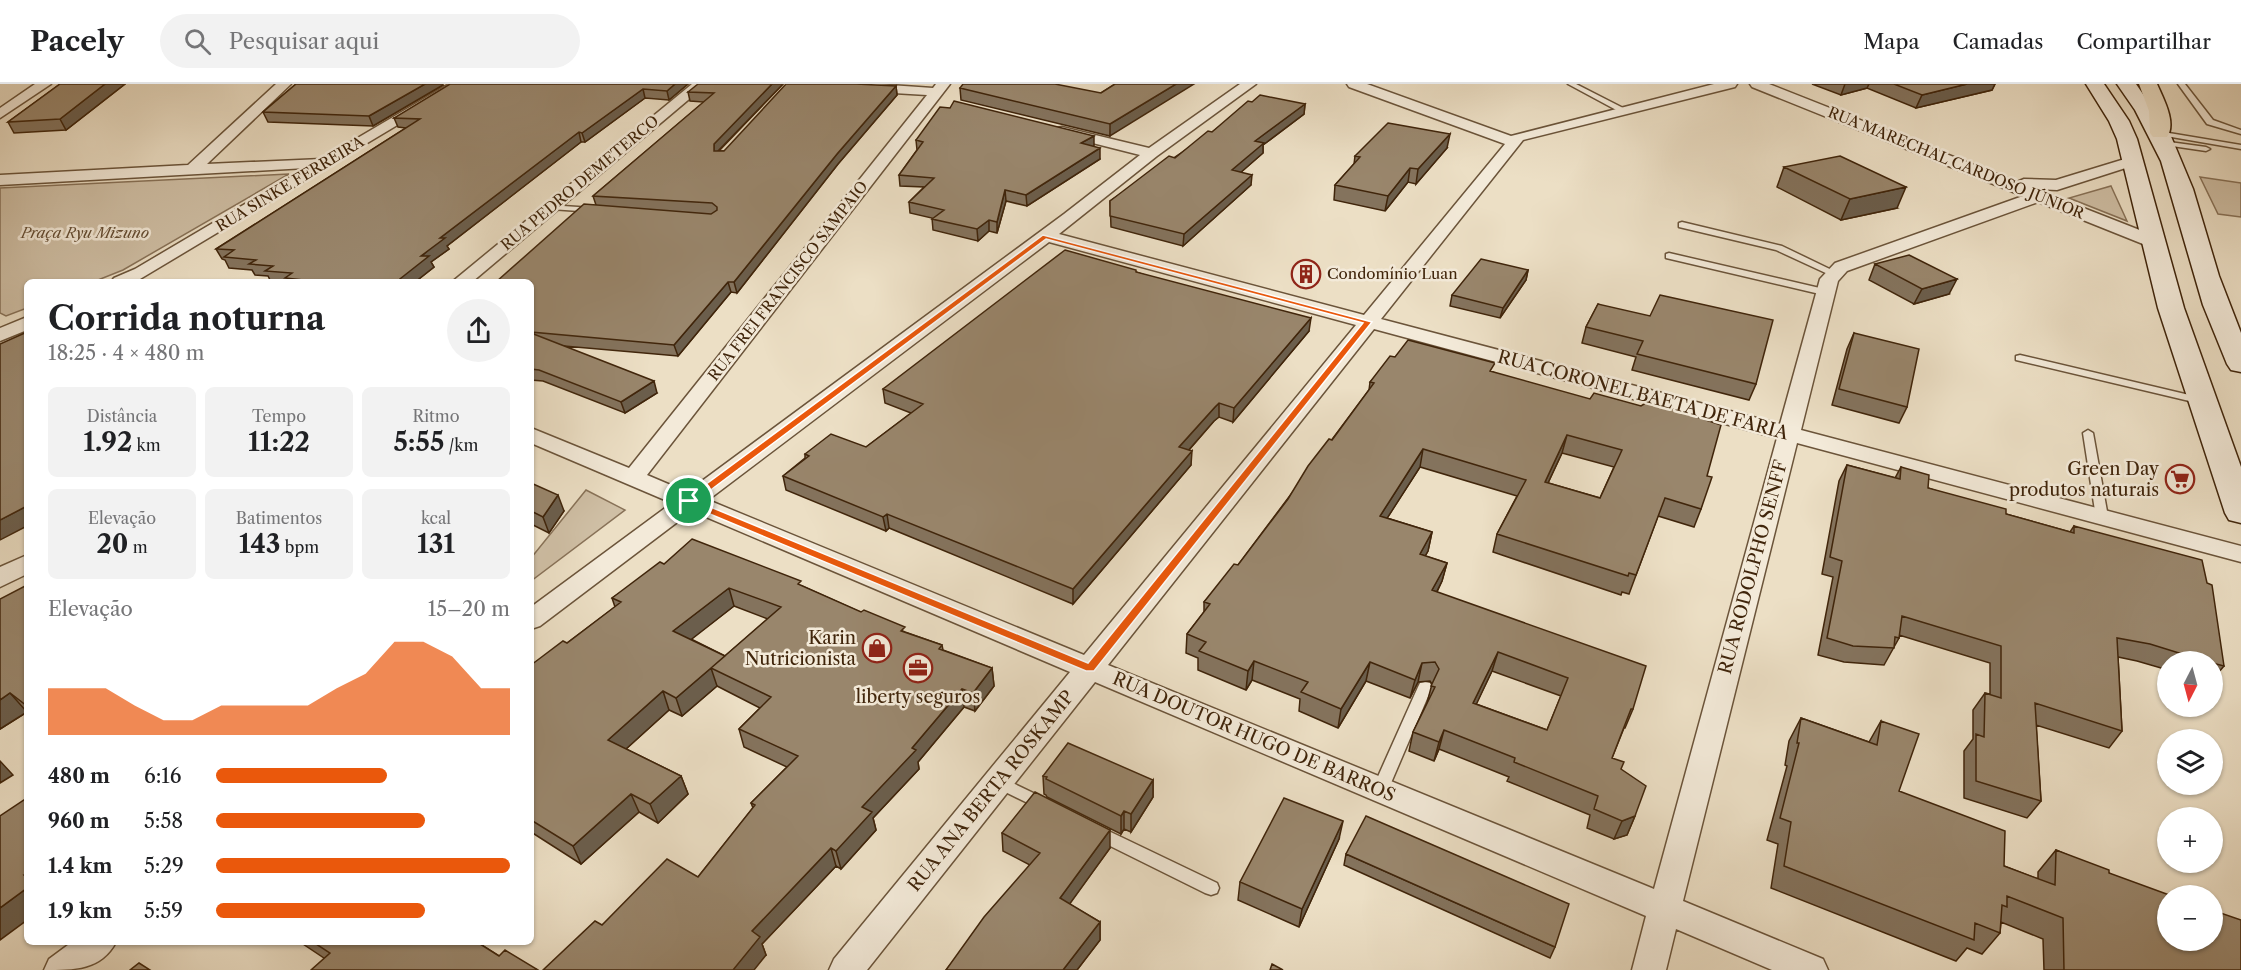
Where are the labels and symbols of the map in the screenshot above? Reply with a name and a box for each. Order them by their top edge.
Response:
street label: RUA MARECHAL CARDOSO JÚNIOR [1825,102,2088,223]
street label: RUA PEDRO DEMETERCO [497,111,662,254]
street label: RUA SINKE FERREIRA [212,131,368,235]
street label: RUA FREI FRANCISCO SAMPAIO [704,177,872,384]
park label: Praça Ryu Mizuno [20,223,149,242]
building icon: Condomínio Luan [1290,258,1322,290]
place label: Condomínio Luan [1327,264,1458,283]
street label: RUA CORONEL BAETA DE FARIA [1495,346,1791,445]
street label: RUA RODOLPHO SENFF [1714,457,1792,676]
place label: Green Day produtos naturais [2009,458,2160,501]
supermarket icon: Green Day produtos naturais [2164,463,2196,495]
pin [663,475,714,526]
place label: Karin Nutricionista [745,627,856,670]
shop icon: Karin Nutricionista [861,632,893,664]
north arrow [2157,651,2223,717]
office icon: liberty seguros [902,652,934,684]
street label: RUA DOUTOR HUGO DE BARROS [1109,667,1399,807]
place label: liberty seguros [856,686,980,708]
street label: RUA ANA BERTA ROSKAMP [903,686,1079,896]

